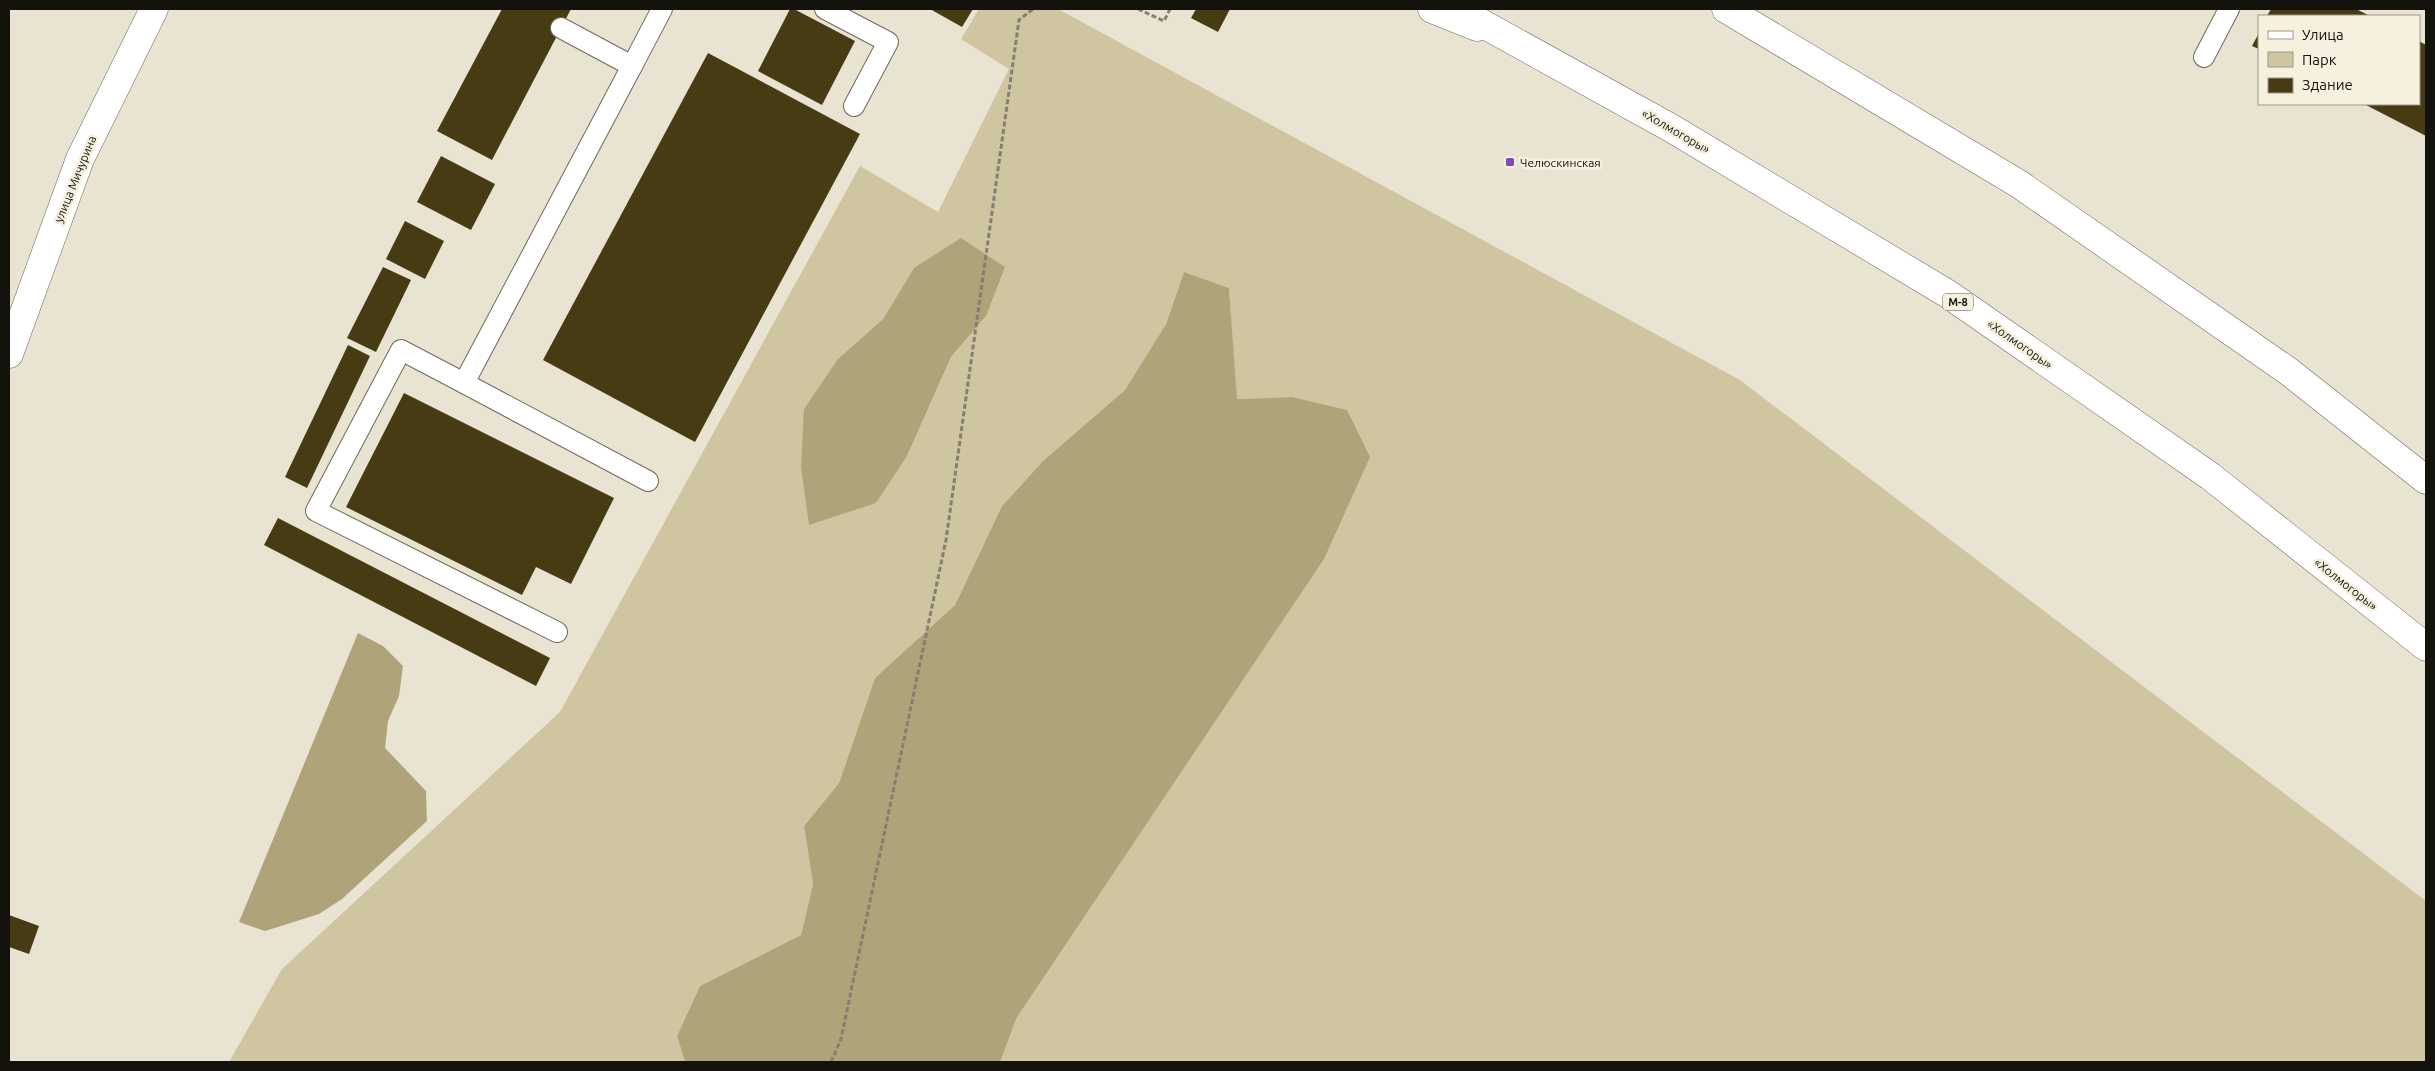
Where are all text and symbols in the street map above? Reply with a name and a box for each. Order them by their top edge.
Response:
legend [2258,15,2420,105]
text: Улица [2302,26,2344,43]
text: Парк [2302,51,2337,68]
text: Здание [2302,76,2353,93]
street label: «Холмогоры» [1640,106,1713,156]
street label: улица Мичурина [52,134,98,224]
marker: Челюскинская [1504,156,1516,168]
place label: Челюскинская [1520,156,1601,169]
road number: М-8 [1943,294,1973,310]
street label: «Холмогоры» [1985,317,2055,371]
street label: «Холмогоры» [2312,555,2380,613]

